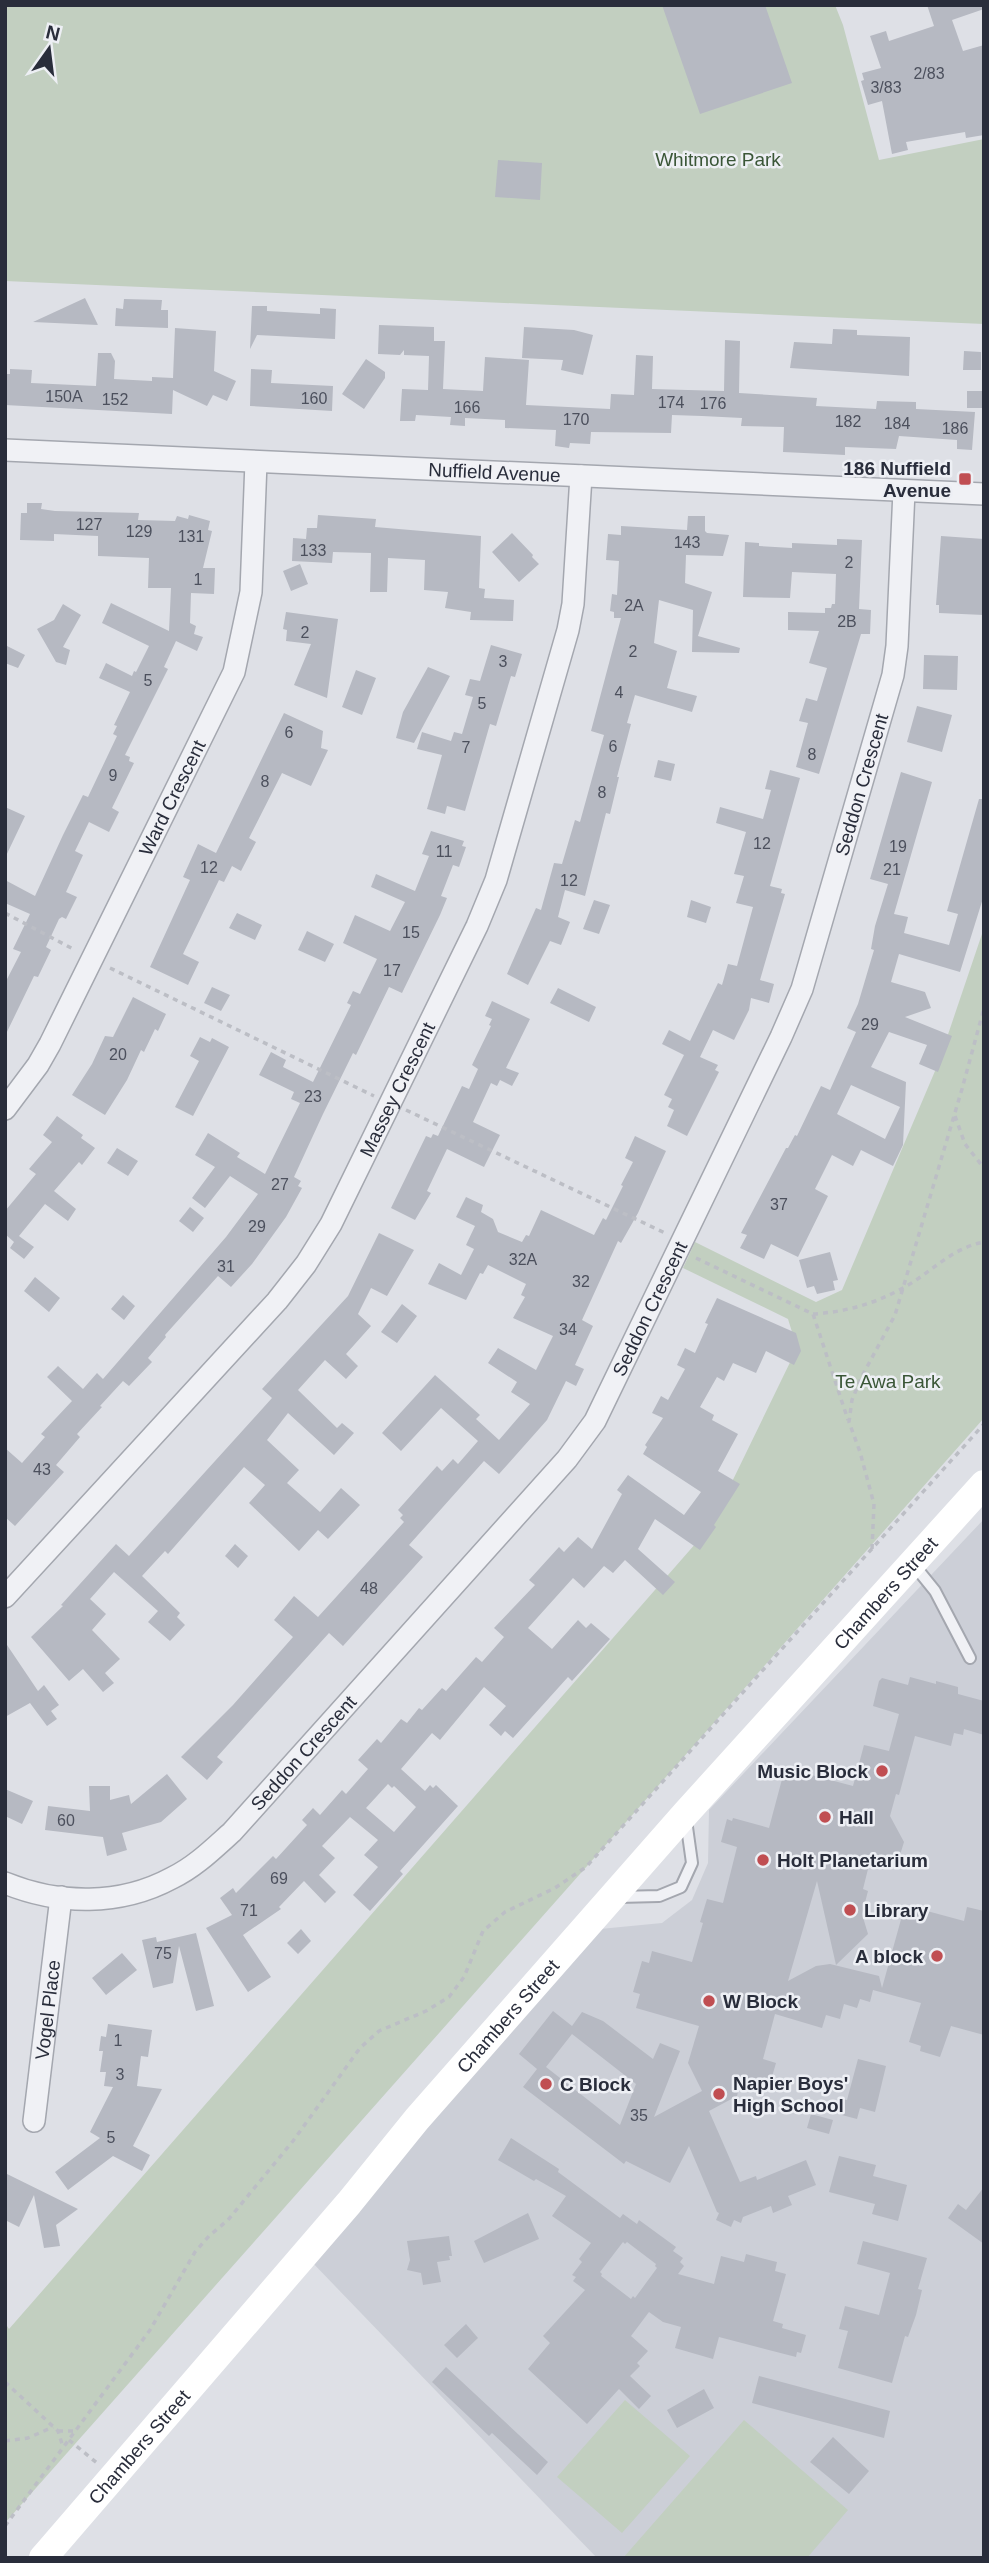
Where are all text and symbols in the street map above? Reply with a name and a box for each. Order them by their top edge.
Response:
north arrow [14,14,84,84]
text: N [44,21,62,45]
house number: 2/83 [913,65,945,82]
house number: 3/83 [870,79,902,96]
park label: Whitmore Park [655,149,781,170]
house number: 150A [45,388,83,405]
house number: 160 [301,390,327,407]
house number: 152 [102,391,128,408]
house number: 174 [658,394,684,411]
house number: 176 [700,395,726,412]
house number: 166 [454,399,480,416]
house number: 170 [563,411,589,428]
house number: 182 [835,413,861,430]
house number: 184 [884,415,910,432]
house number: 186 [942,420,968,437]
place label: 186 Nuffield Avenue [843,458,951,501]
street label: Nuffield Avenue [428,459,561,485]
marker: 186 Nuffield Avenue [957,471,973,487]
house number: 127 [76,516,102,533]
house number: 129 [126,523,152,540]
house number: 131 [178,528,204,545]
house number: 143 [674,534,700,551]
house number: 133 [300,542,326,559]
house number: 2 [845,554,854,571]
house number: 1 [194,571,203,588]
house number: 2A [624,597,644,614]
house number: 2B [837,613,857,630]
house number: 2 [301,624,310,641]
house number: 2 [629,643,638,660]
house number: 3 [499,653,508,670]
house number: 5 [144,672,153,689]
house number: 4 [615,684,624,701]
house number: 5 [478,695,487,712]
street label: Seddon Crescent [831,710,892,858]
house number: 6 [285,724,294,741]
street label: Ward Crescent [134,736,210,859]
house number: 6 [609,738,618,755]
house number: 7 [462,739,471,756]
house number: 8 [808,746,817,763]
house number: 9 [109,767,118,784]
house number: 8 [261,773,270,790]
house number: 8 [598,784,607,801]
house number: 12 [753,835,771,852]
house number: 19 [889,838,907,855]
house number: 11 [436,843,452,860]
house number: 12 [200,859,218,876]
house number: 21 [883,861,901,878]
house number: 12 [560,872,578,889]
house number: 15 [402,924,420,941]
house number: 17 [383,962,401,979]
house number: 29 [861,1016,879,1033]
street label: Massey Crescent [355,1018,439,1160]
house number: 20 [109,1046,127,1063]
house number: 23 [304,1088,322,1105]
house number: 27 [271,1176,289,1193]
house number: 37 [770,1196,788,1213]
house number: 29 [248,1218,266,1235]
street label: Seddon Crescent [608,1237,691,1379]
house number: 32A [509,1251,538,1268]
house number: 31 [217,1258,235,1275]
house number: 32 [572,1273,590,1290]
house number: 34 [559,1321,577,1338]
park label: Te Awa Park [835,1371,941,1392]
house number: 43 [33,1461,51,1478]
street label: Chambers Street [829,1532,942,1653]
house number: 48 [360,1580,378,1597]
street label: Seddon Crescent [246,1690,361,1814]
place label: Music Block [757,1761,868,1782]
marker: Music Block [874,1763,890,1779]
place label: Hall [839,1807,874,1828]
marker: Hall [817,1809,833,1825]
house number: 60 [57,1812,75,1829]
place label: Holt Planetarium [777,1850,928,1871]
marker: Holt Planetarium [755,1852,771,1868]
house number: 69 [270,1870,288,1887]
place label: Library [864,1900,929,1921]
house number: 71 [240,1902,258,1919]
marker: Library [842,1902,858,1918]
house number: 75 [154,1945,172,1962]
place label: A block [855,1946,923,1967]
marker: A block [929,1948,945,1964]
street label: Chambers Street [452,1954,563,2077]
street label: Vogel Place [31,1959,64,2061]
place label: W Block [723,1991,798,2012]
marker: W Block [701,1993,717,2009]
house number: 1 [114,2032,123,2049]
house number: 3 [116,2066,125,2083]
place label: Napier Boys' High School [733,2073,848,2116]
place label: C Block [560,2074,631,2095]
marker: C Block [538,2076,554,2092]
marker: Napier Boys' High School [711,2086,727,2102]
house number: 35 [630,2107,648,2124]
house number: 5 [107,2129,116,2146]
street label: Chambers Street [84,2385,194,2508]

